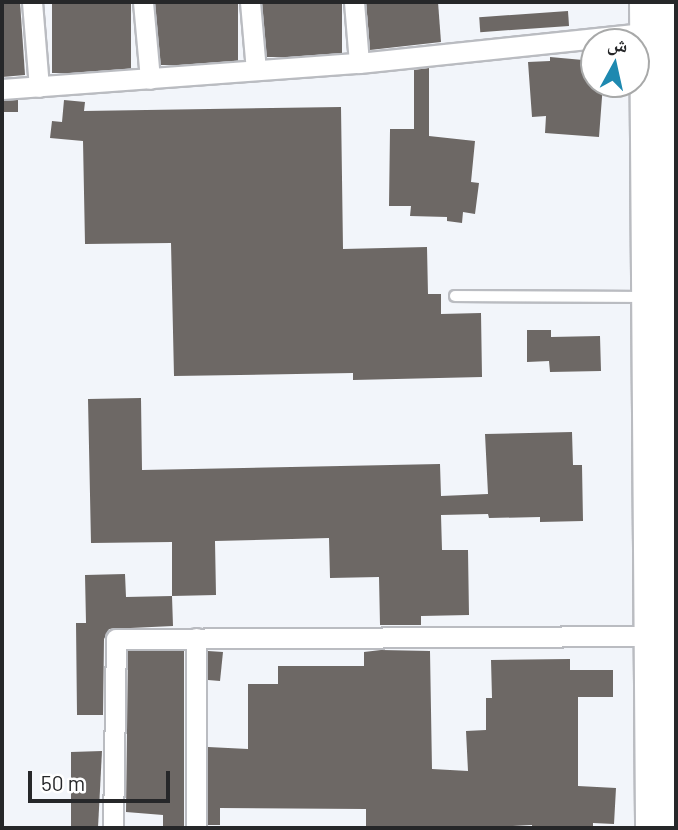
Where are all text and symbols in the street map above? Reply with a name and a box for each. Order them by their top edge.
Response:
north arrow [580,28,650,98]
text: ش [606,31,629,56]
scale bar [32,756,173,800]
text: 50 m [41,770,85,795]

